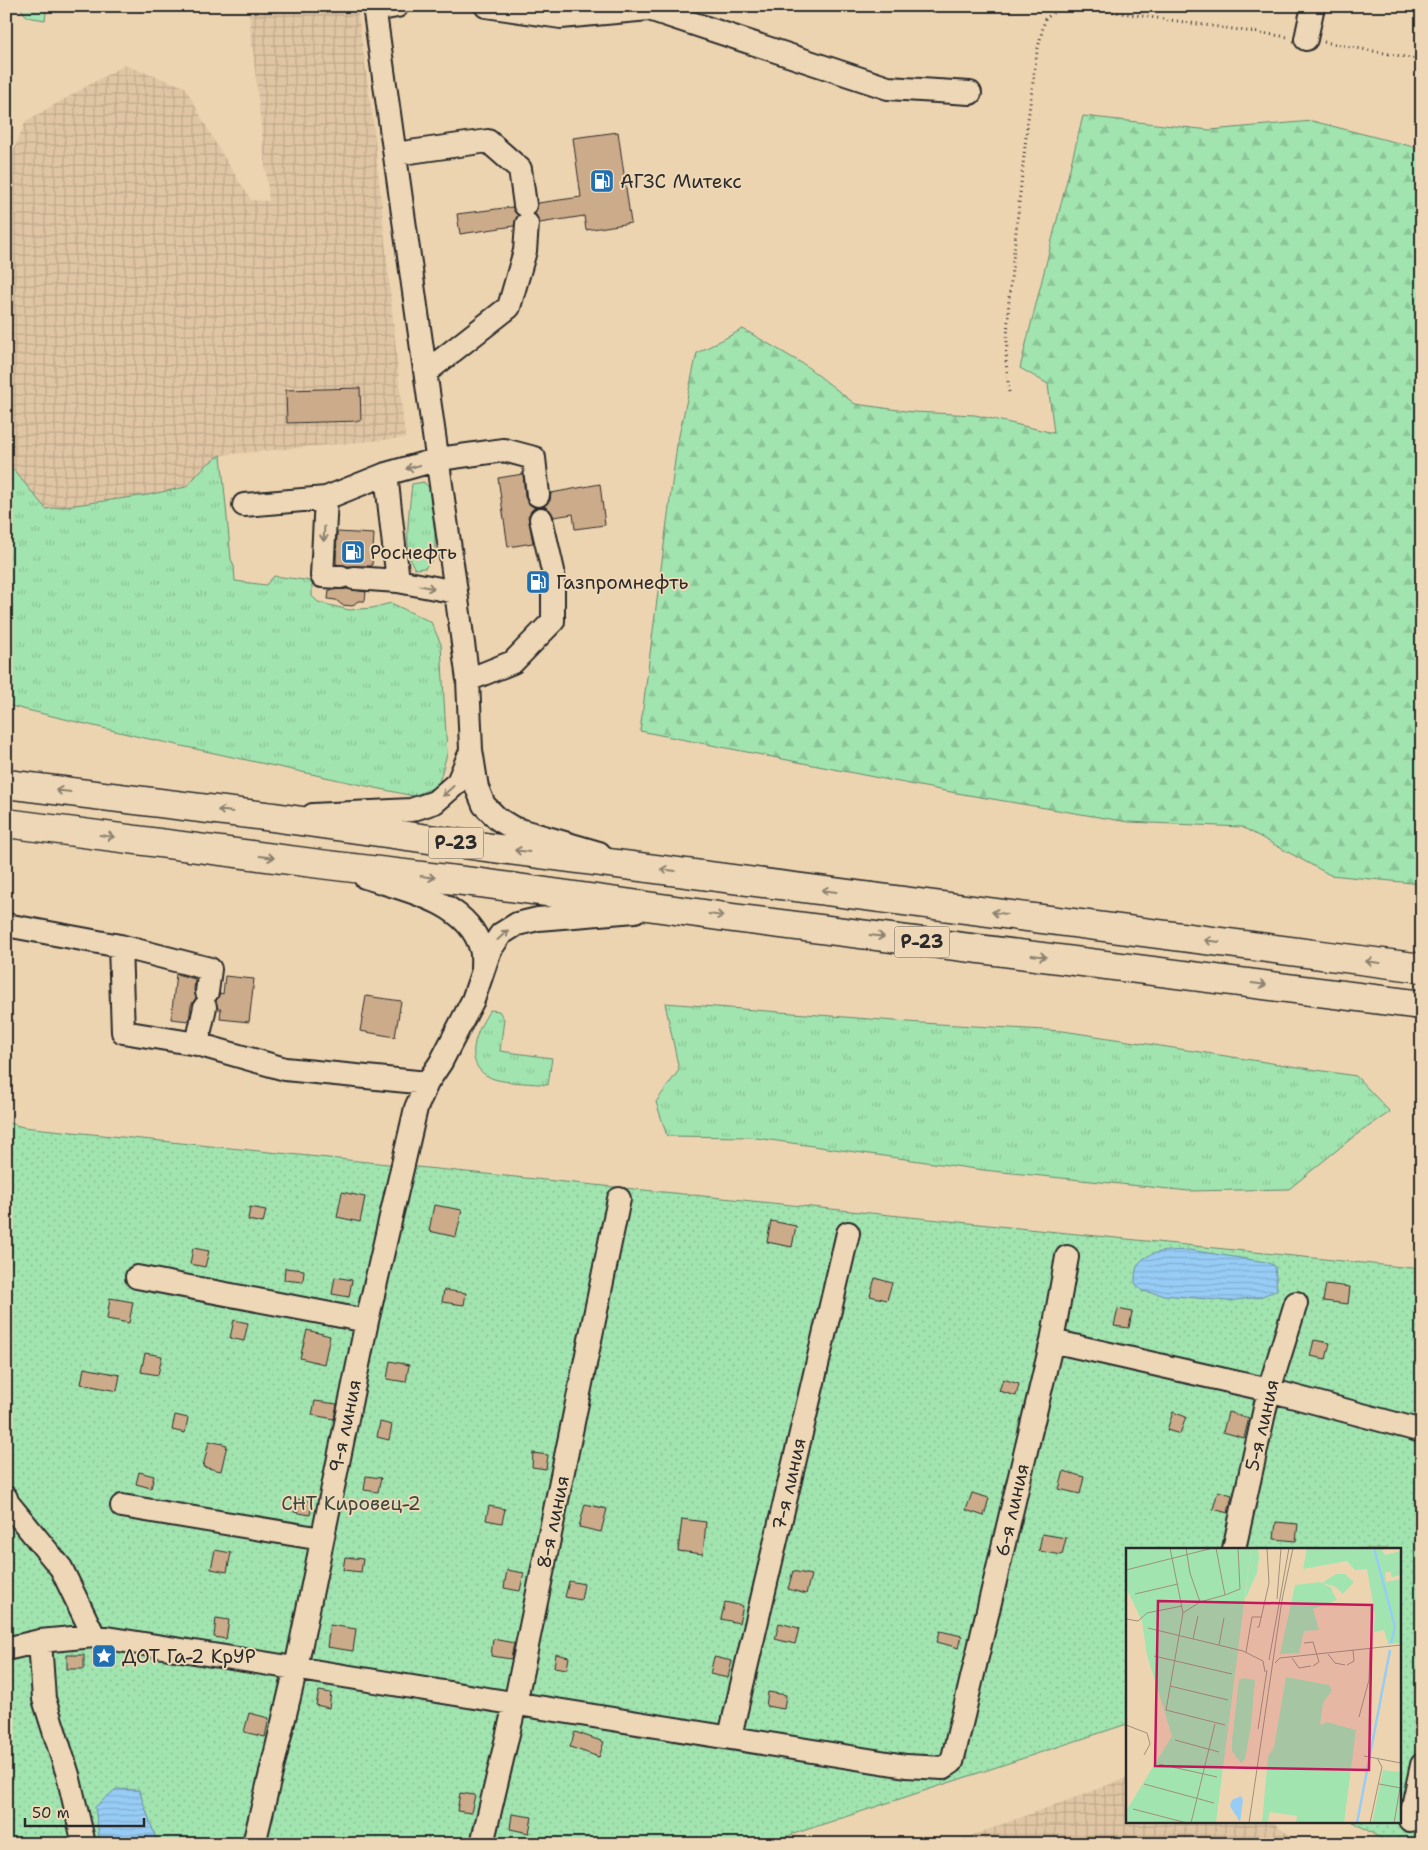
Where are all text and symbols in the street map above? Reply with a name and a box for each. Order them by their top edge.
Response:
fuel station icon: АГЗС Митекс [589,168,615,194]
place label: АГЗС Митекс [620,169,742,194]
one-way arrow [405,462,421,472]
one-way arrow [319,526,329,542]
fuel station icon: Роснефть [340,539,366,565]
place label: Роснефть [370,540,457,565]
fuel station icon: Газпромнефть [525,569,551,595]
place label: Газпромнефть [556,570,688,595]
one-way arrow [419,582,435,592]
one-way arrow [56,786,72,796]
one-way arrow [441,786,454,797]
one-way arrow [217,806,233,816]
road number: Р-23 [428,828,484,858]
one-way arrow [98,831,114,841]
one-way arrow [515,846,531,856]
one-way arrow [258,852,274,862]
one-way arrow [660,865,676,875]
one-way arrow [420,872,436,882]
one-way arrow [822,885,838,895]
one-way arrow [991,908,1007,918]
one-way arrow [708,911,724,921]
road number: Р-23 [894,926,950,958]
one-way arrow [496,929,509,941]
one-way arrow [869,931,885,941]
one-way arrow [1204,936,1220,946]
one-way arrow [1030,951,1046,961]
one-way arrow [1366,956,1382,966]
one-way arrow [1251,979,1267,989]
street label: 9-я линия [323,1377,367,1475]
street label: 5-я линия [1239,1377,1285,1473]
street label: 7-я линия [766,1435,812,1533]
street label: 6-я линия [989,1461,1035,1559]
street label: 8-я линия [531,1473,575,1571]
park label: СНТ Кировец-2 [281,1491,421,1516]
inset map [1126,1548,1400,1822]
place icon: ДОТ Га-2 КрУР [91,1643,117,1669]
place label: ДОТ Га-2 КрУР [122,1644,256,1669]
scale bar [25,1795,144,1827]
text: 50 m [32,1803,70,1823]

